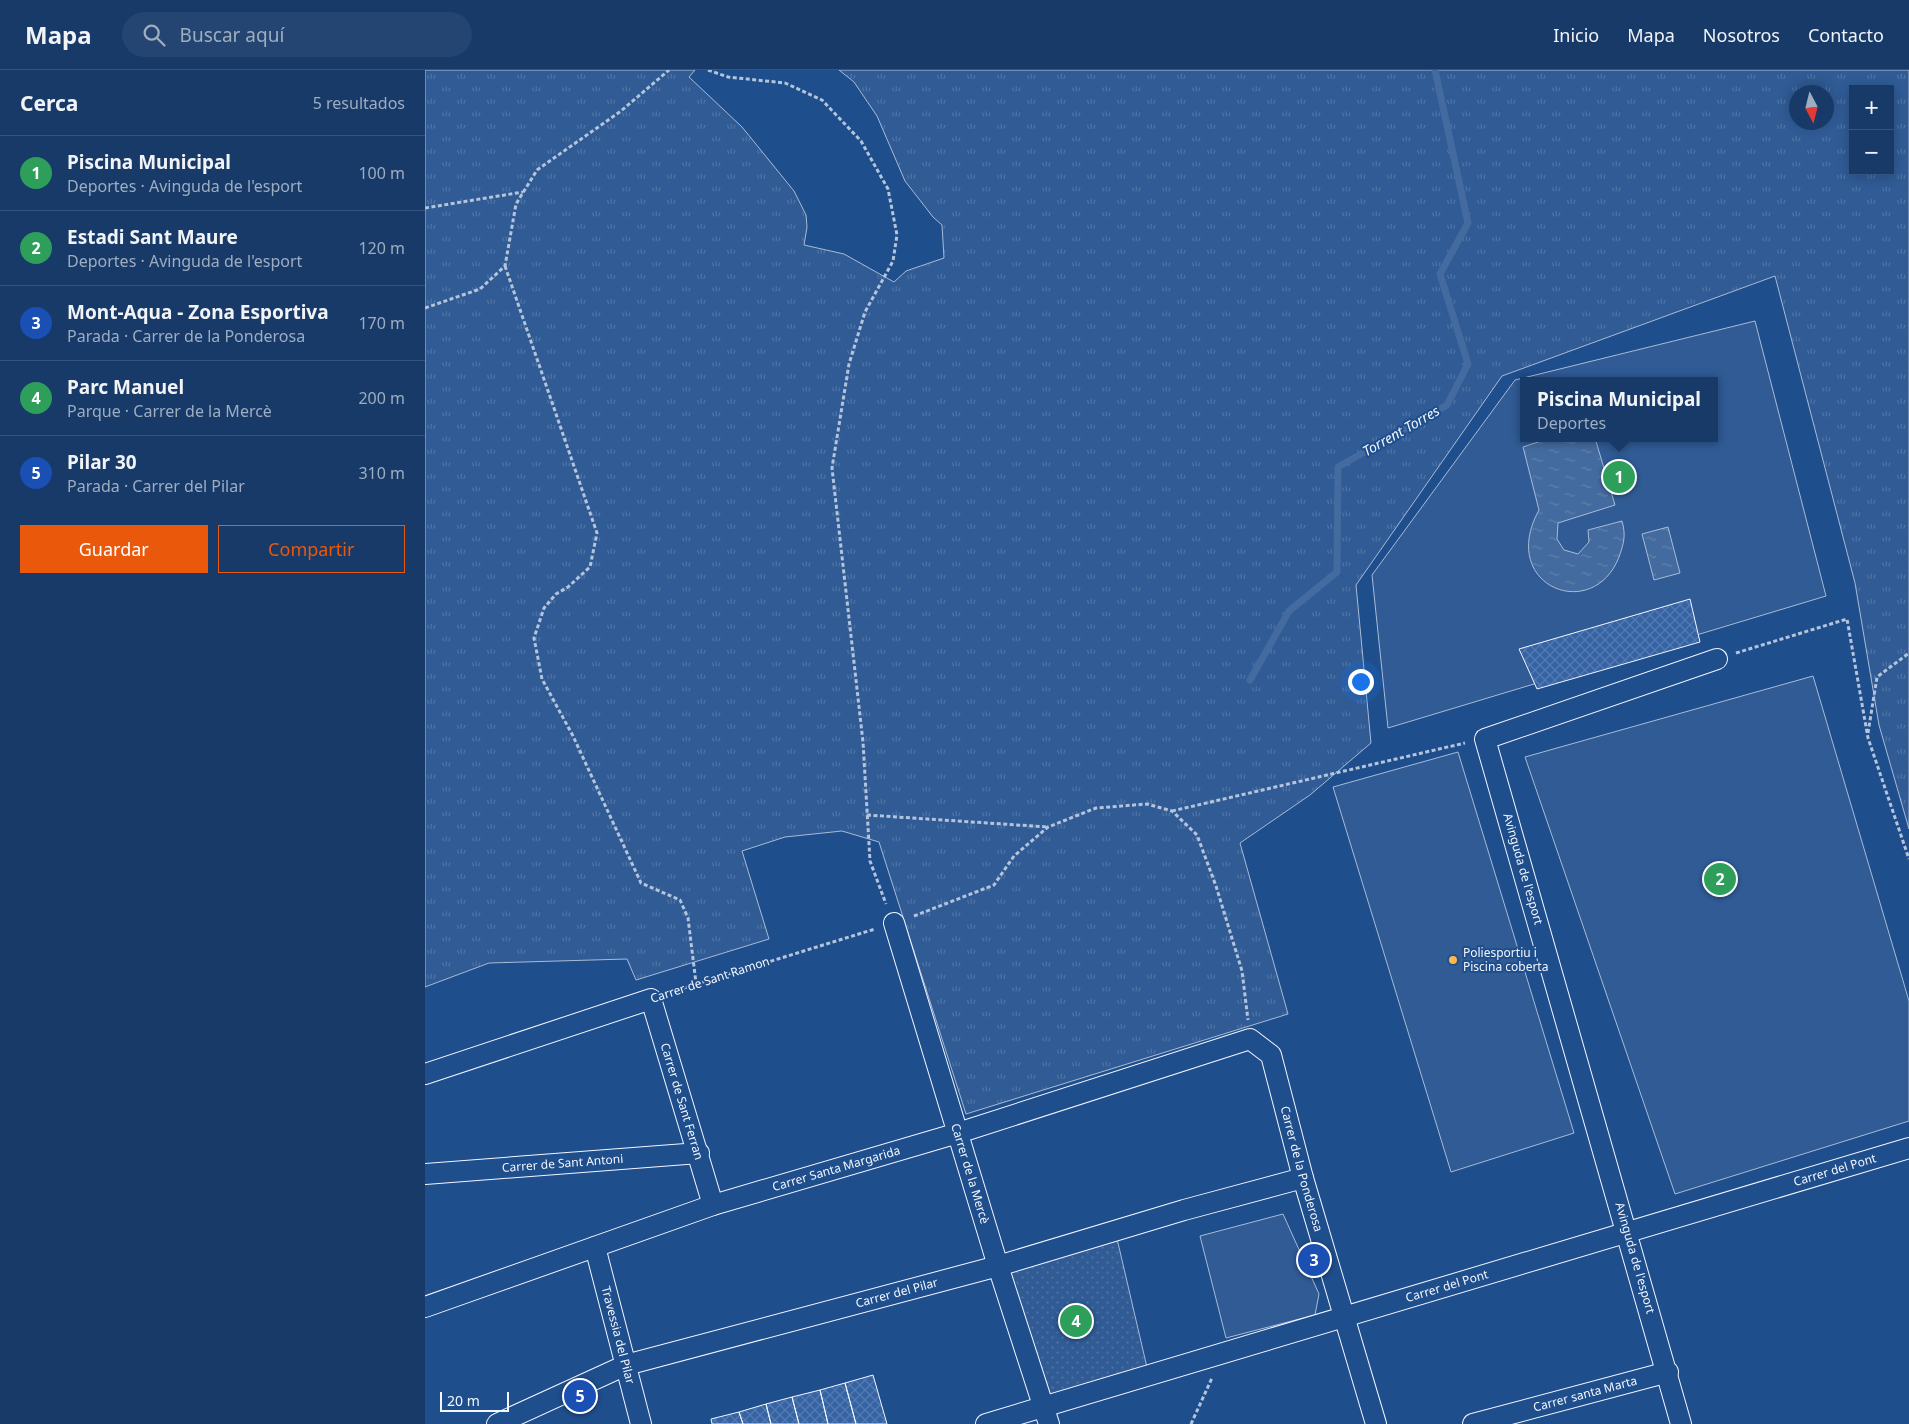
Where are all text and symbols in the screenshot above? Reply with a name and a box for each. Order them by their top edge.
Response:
search box [122,12,472,57]
text: Mapa [25,18,92,51]
icon: search [140,21,168,49]
text: Buscar aquí [180,22,284,48]
text: Inicio [1553,23,1599,47]
text: Mapa [1627,23,1675,47]
text: Nosotros [1703,23,1780,47]
text: Contacto [1808,23,1884,47]
north arrow [1789,85,1834,130]
map controls [1849,85,1894,175]
button: + [1849,85,1894,130]
text: Cerca [20,89,78,117]
text: 5 resultados [313,92,405,114]
button: − [1849,130,1894,175]
text: Piscina Municipal [67,149,231,175]
text: 1 [31,162,41,184]
text: 100 m [358,162,405,184]
text: Deportes · Avinguda de l'esport [67,175,302,197]
text: Estadi Sant Maure [67,224,238,250]
text: 2 [31,237,41,259]
text: 120 m [358,237,405,259]
text: Deportes · Avinguda de l'esport [67,250,302,272]
text: Mont-Aqua - Zona Esportiva [67,299,329,325]
text: 3 [31,312,41,334]
text: 170 m [358,312,405,334]
text: Parada · Carrer de la Ponderosa [67,325,305,347]
text: Parc Manuel [67,374,184,400]
popup [1520,377,1718,442]
text: Piscina Municipal [1537,386,1701,412]
text: 4 [31,387,41,409]
text: 200 m [358,387,405,409]
text: Parque · Carrer de la Mercè [67,400,272,422]
water label: Torrent Torres [1359,401,1443,460]
text: Deportes [1537,412,1606,434]
text: Pilar 30 [67,449,137,475]
pin: 1 [1603,458,1635,496]
text: 5 [31,462,41,484]
text: 310 m [358,462,405,484]
text: Parada · Carrer del Pilar [67,475,245,497]
button: Guardar [20,525,208,573]
button: Compartir [218,525,405,573]
your location [1348,669,1374,695]
street label: Avinguda de l'esport [1499,811,1548,927]
pin: 2 [1704,860,1736,898]
place label: Poliesportiu i Piscina coberta [1463,944,1548,975]
street label: Carrer de Sant Ramon [648,952,772,1007]
marker: Poliesportiu i Piscina coberta [1447,954,1459,966]
street label: Carrer de Sant Ferran [657,1041,708,1162]
street label: Carrer de la Ponderosa [1277,1104,1327,1234]
street label: Carrer de la Mercè [947,1121,994,1226]
street label: Carrer Santa Margarida [770,1141,902,1195]
street label: Carrer del Pont [1791,1149,1879,1190]
street label: Carrer de Sant Antoni [501,1150,624,1176]
street label: Avinguda de l'esport [1611,1200,1660,1316]
pin: 3 [1298,1241,1330,1279]
street label: Carrer del Pont [1403,1265,1491,1306]
street label: Carrer del Pilar [854,1273,940,1312]
street label: Travessia del Pilar [598,1284,639,1386]
pin: 4 [1060,1302,1092,1340]
street label: Carrer santa Marta [1531,1372,1639,1416]
pin: 5 [564,1377,596,1415]
scale bar [440,1389,509,1412]
text: 20 m [447,1391,480,1410]

